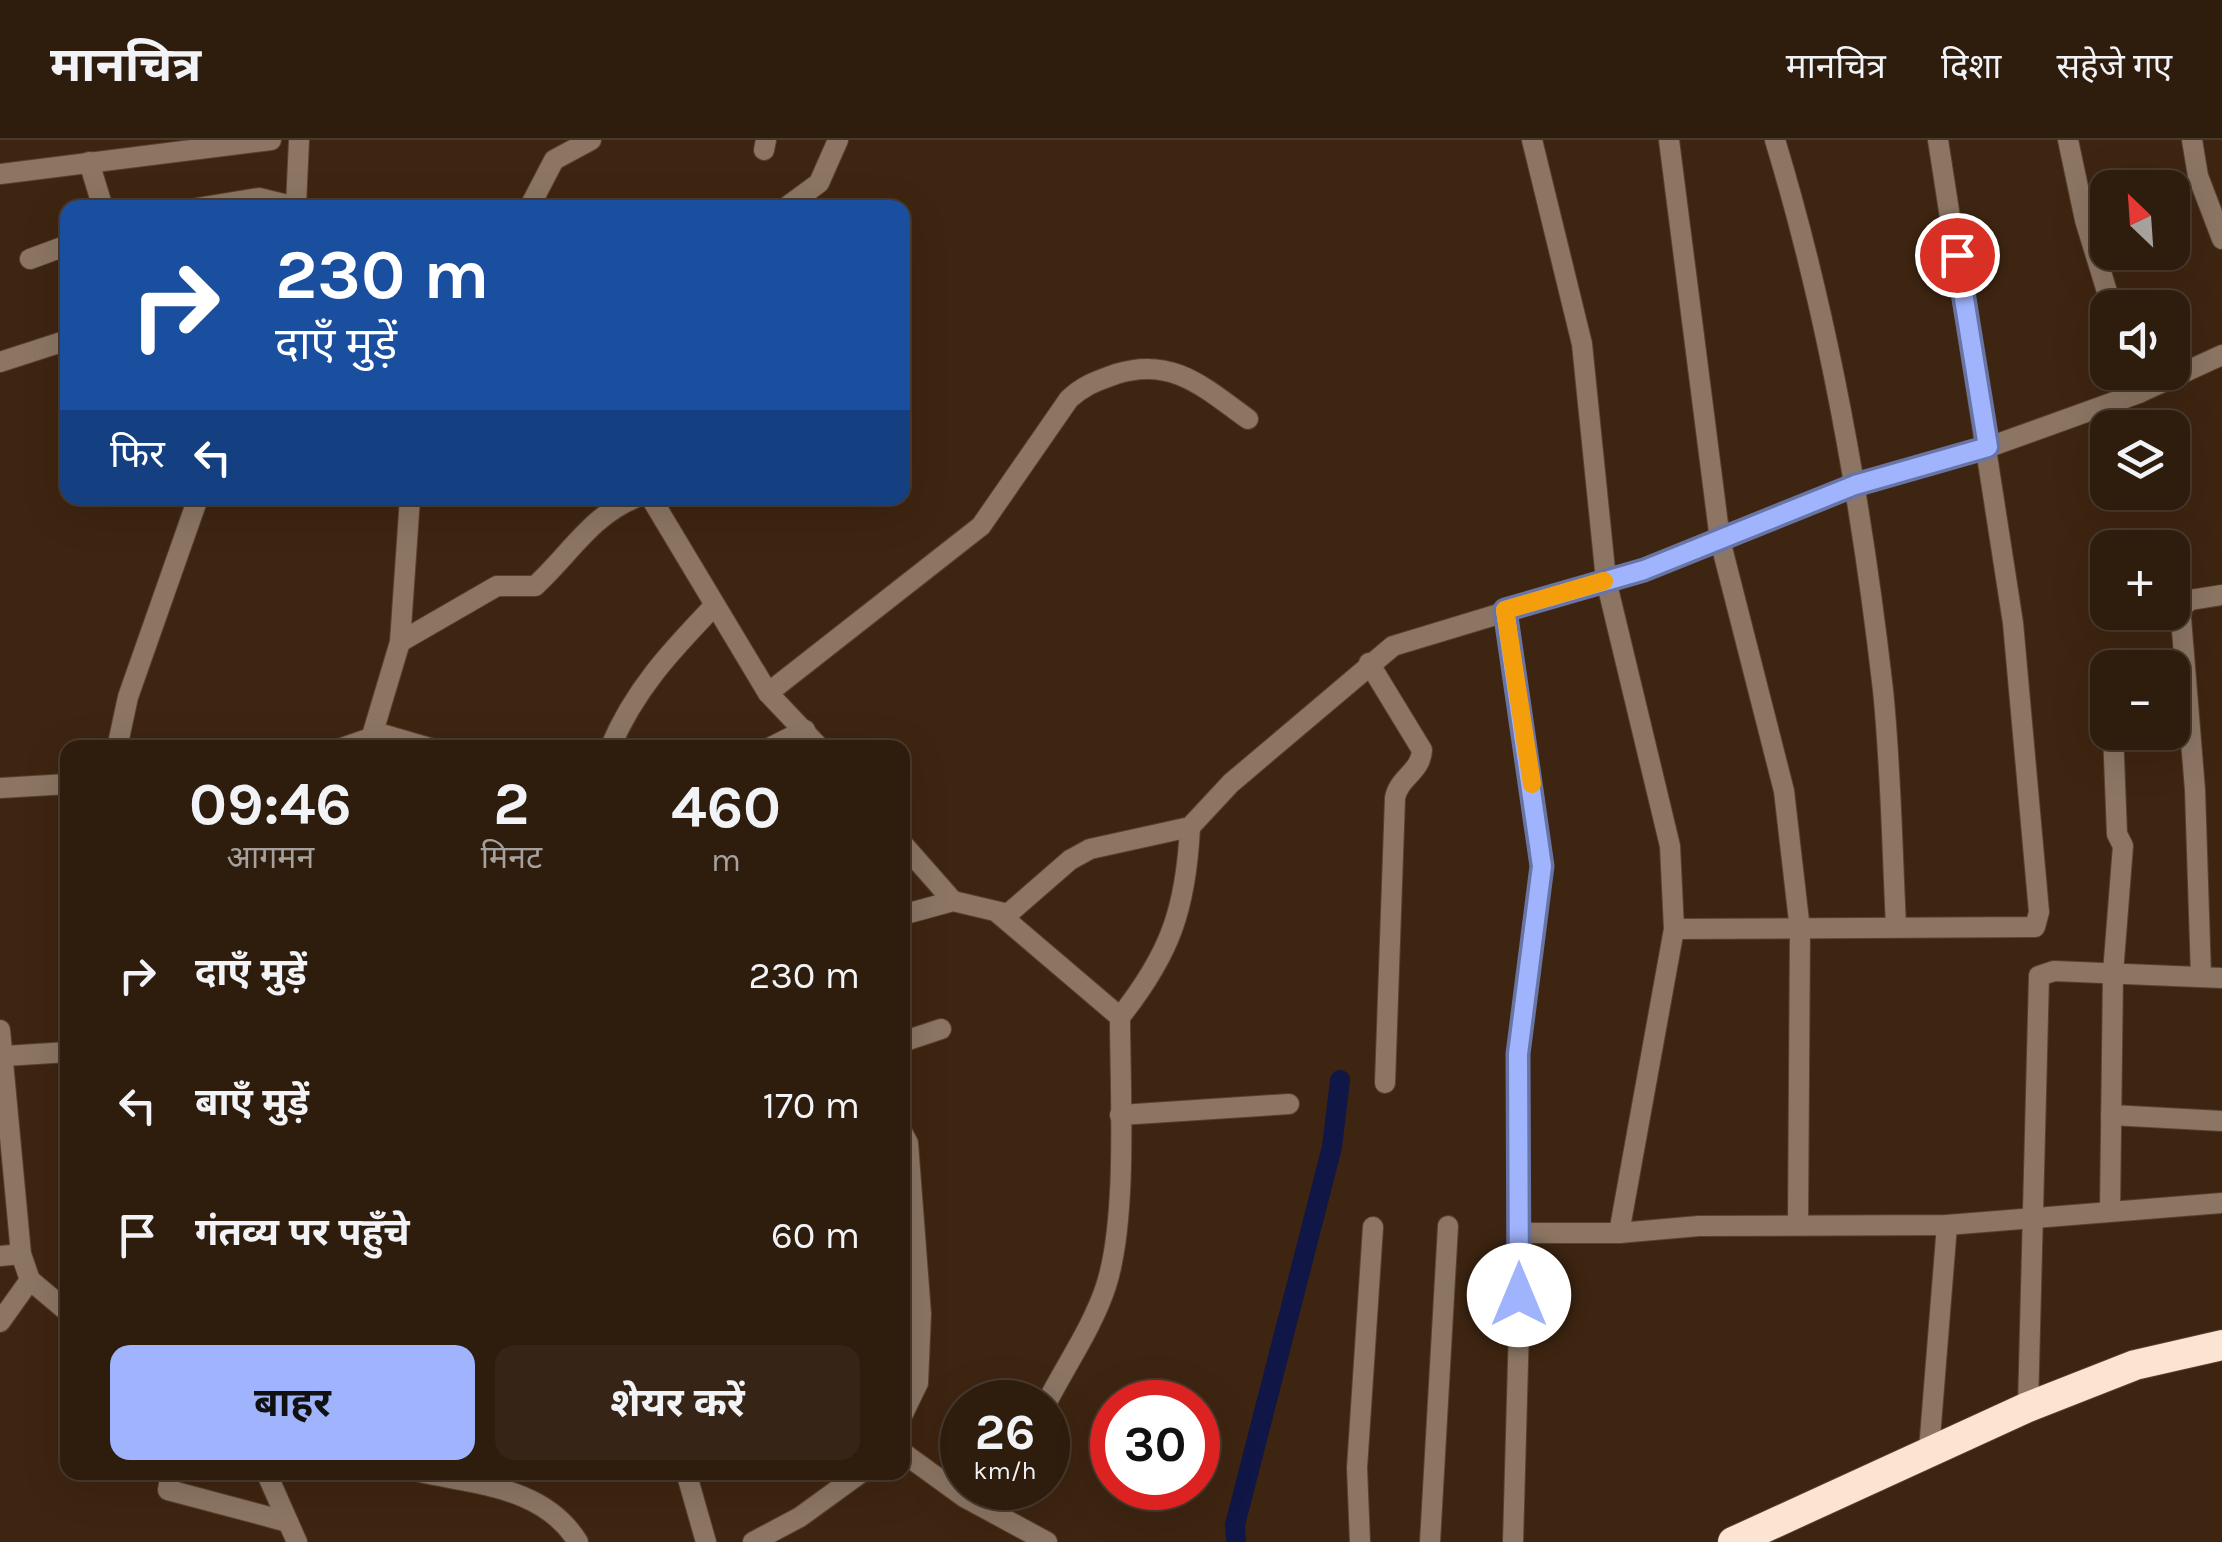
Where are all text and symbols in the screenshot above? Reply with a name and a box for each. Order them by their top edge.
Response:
text: मानचित्र [50,37,201,93]
text: मानचित्र [1786,46,1886,87]
text: दिशा [1941,46,2001,87]
text: सहेजे गए [2056,46,2172,87]
north arrow [2090,170,2190,270]
map controls [2090,170,2190,750]
pin [1915,213,2000,298]
icon: arrive [1930,228,1985,283]
text: 230 m [275,234,489,316]
icon: right [110,240,240,370]
button: sound [2090,290,2190,390]
text: दाएँ मुड़ें [275,318,397,370]
button: layers [2090,410,2190,510]
icon: left [185,430,240,485]
text: फिर [110,432,165,477]
button: + [2090,530,2190,630]
button: − [2090,650,2190,750]
text: 09:46 [189,769,352,839]
text: 2 [493,769,530,839]
text: 460 [671,772,781,842]
text: आगमन [227,839,314,876]
text: मिनट [481,839,542,876]
text: m [711,842,741,879]
icon: right [110,948,165,1003]
text: दाएँ मुड़ें [195,950,307,995]
text: 230 m [748,953,860,998]
icon: left [110,1078,165,1133]
text: बाएँ मुड़ें [195,1080,309,1125]
text: 170 m [762,1083,860,1128]
icon: arrive [110,1208,165,1263]
text: गंतव्य पर पहुँचे [195,1210,410,1255]
text: 60 m [771,1213,860,1258]
position arrow [1467,1243,1571,1347]
button: बाहर [110,1345,475,1460]
button: शेयर करें [495,1345,860,1460]
speed limit sign: 30 [1090,1380,1220,1510]
text: 26 [975,1403,1035,1462]
text: km/h [973,1456,1037,1485]

